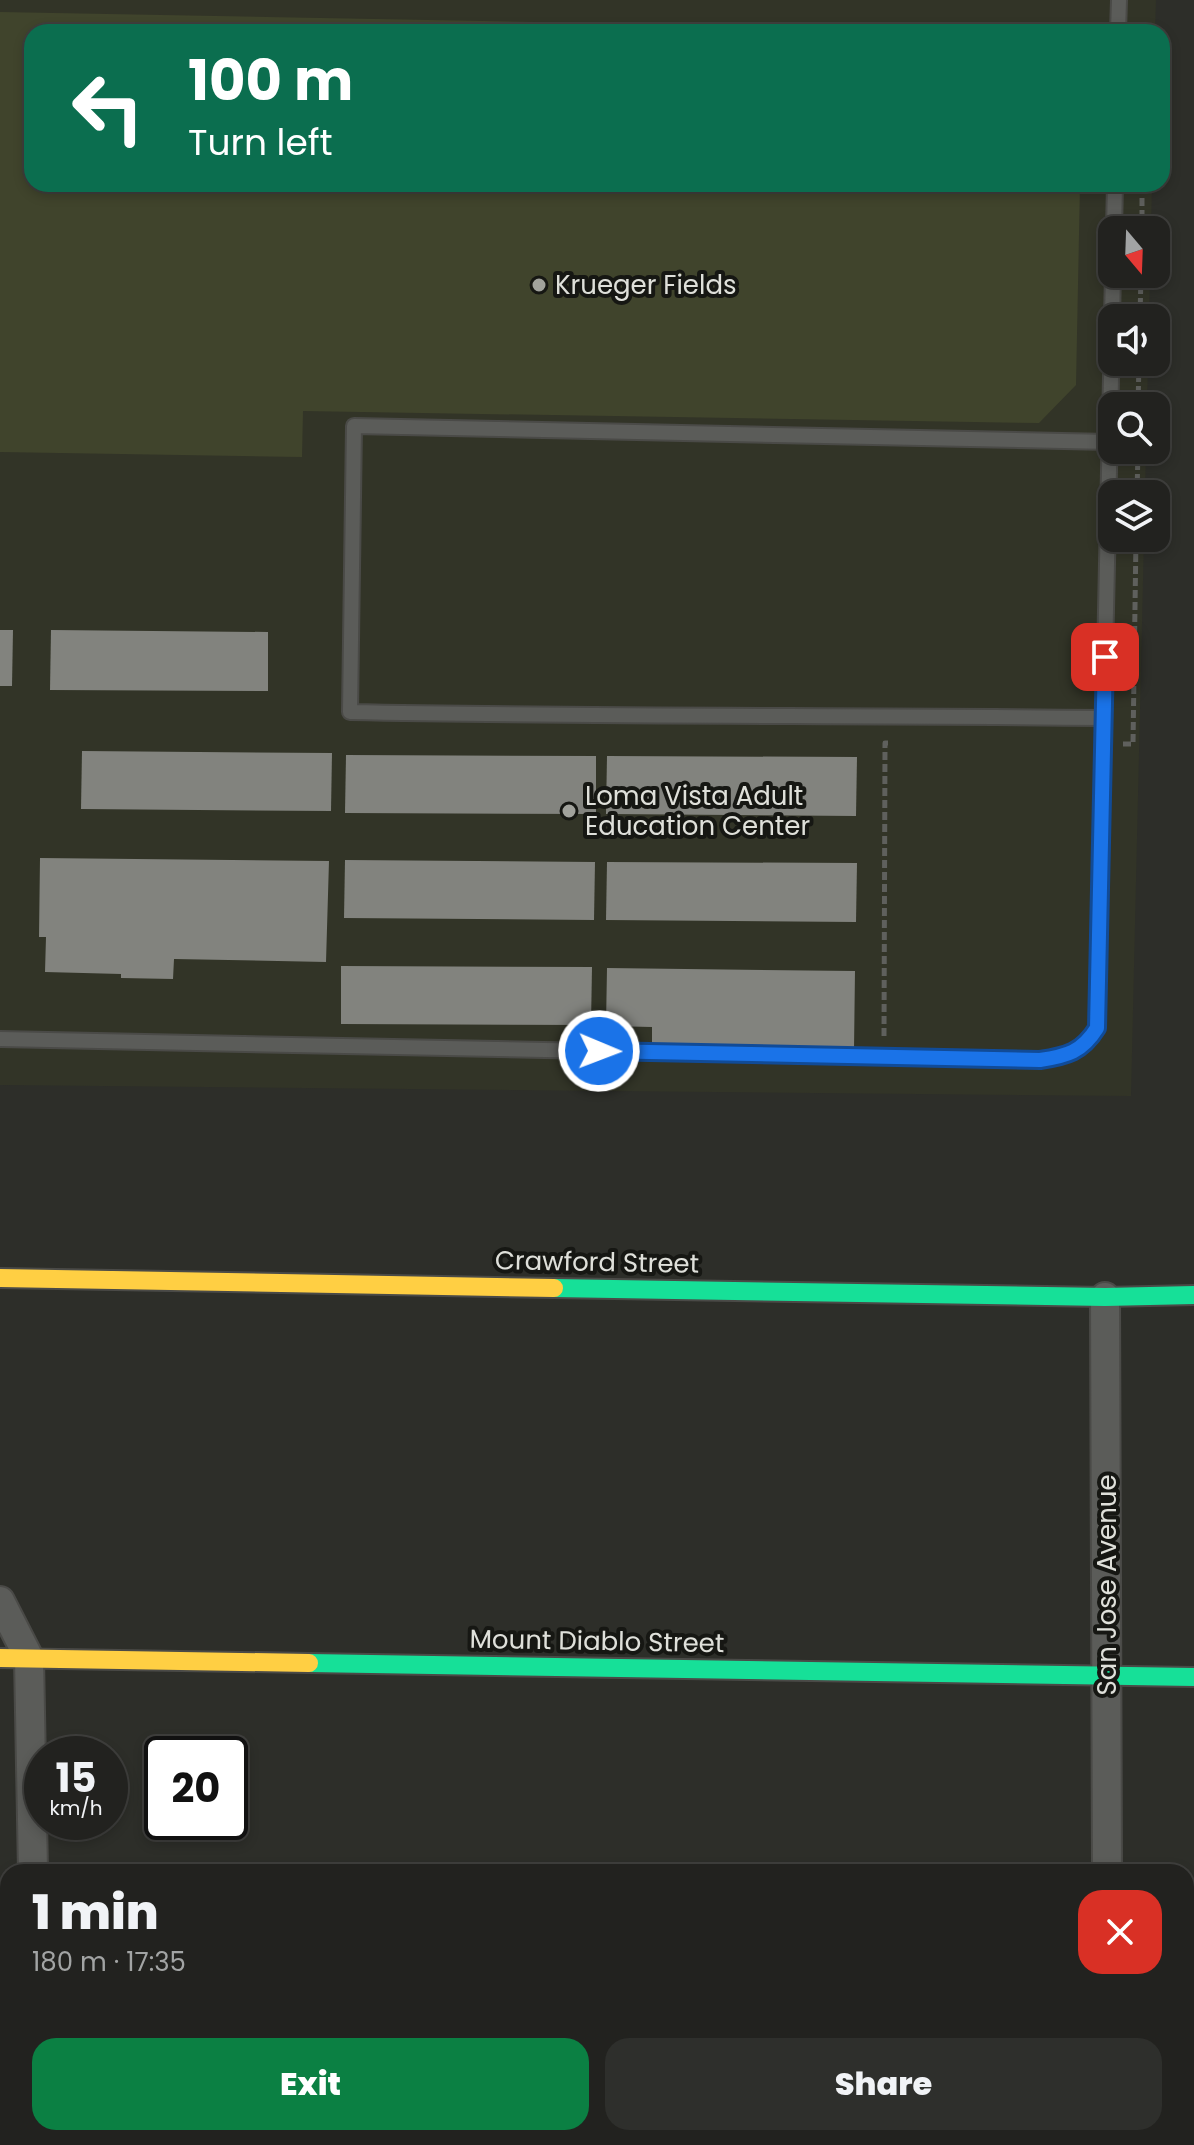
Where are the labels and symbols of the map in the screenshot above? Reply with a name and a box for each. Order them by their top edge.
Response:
north arrow [1098,216,1170,288]
place label: Krueger Fields [555,267,737,303]
marker: Krueger Fields [530,276,548,294]
pin [1071,623,1139,691]
place label: Loma Vista Adult Education Center [585,778,810,844]
marker: Loma Vista Adult Education Center [560,802,578,820]
position arrow [557,1009,641,1093]
street label: Crawford Street [495,1242,699,1282]
street label: San Jose Avenue [1089,1474,1125,1696]
street label: Mount Diablo Street [469,1621,725,1661]
speed limit sign: 20 [144,1736,248,1840]

